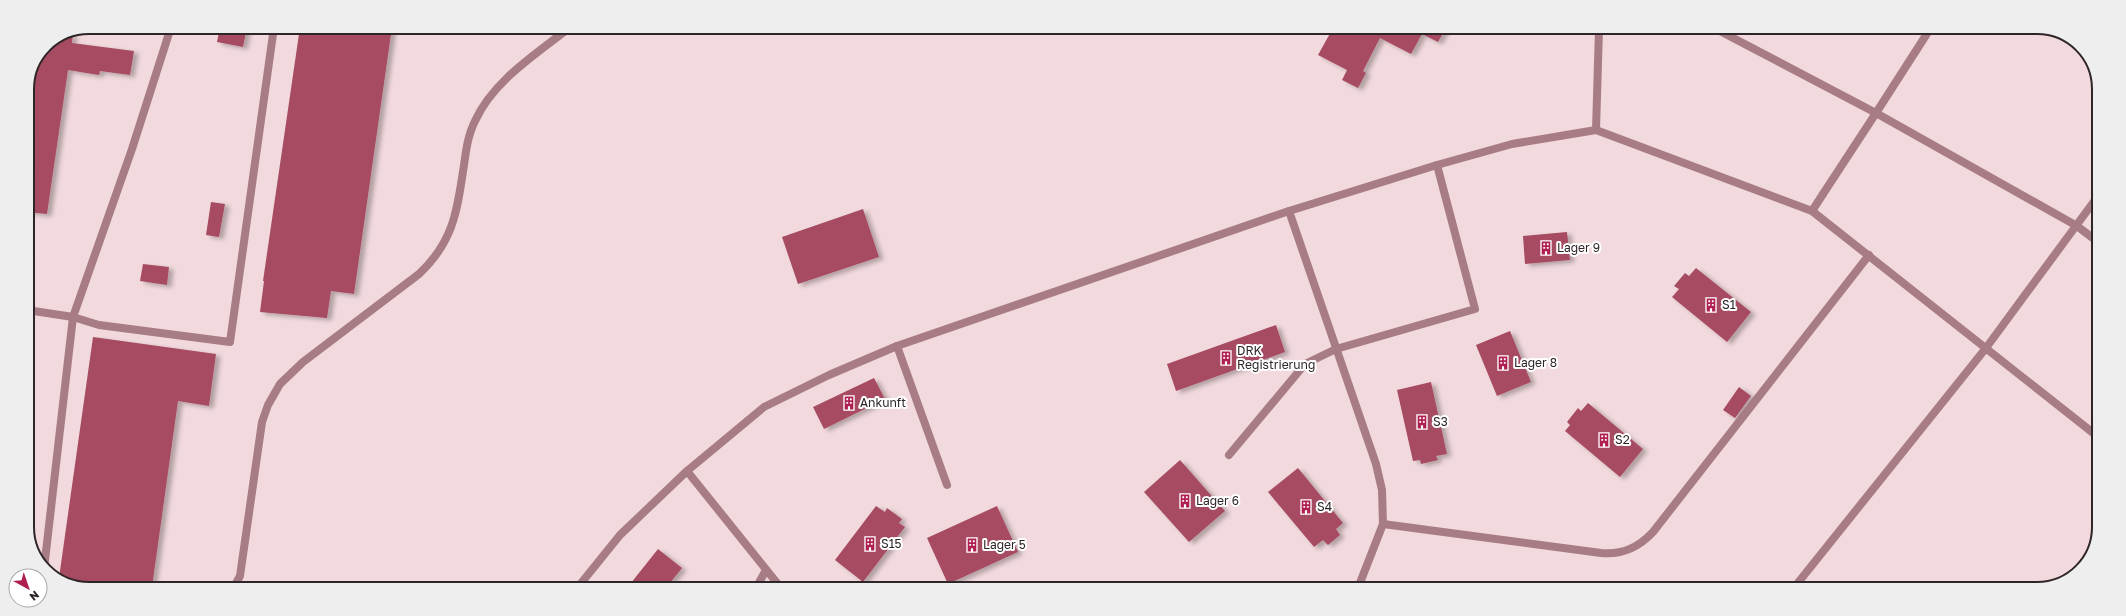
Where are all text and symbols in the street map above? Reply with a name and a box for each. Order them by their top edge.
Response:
building icon: Lager 9 [1538,240,1554,256]
place label: Lager 9 [1557,240,1600,255]
building icon: S1 [1703,297,1719,313]
place label: S1 [1722,297,1736,312]
place label: DRK Registrierung [1237,343,1315,372]
building icon: DRK Registrierung [1218,350,1234,366]
building icon: Lager 8 [1495,355,1511,371]
place label: Lager 8 [1514,355,1557,370]
building icon: Ankunft [841,395,857,411]
place label: Ankunft [860,395,906,410]
building icon: S3 [1414,414,1430,430]
place label: S3 [1433,414,1448,429]
building icon: S2 [1596,432,1612,448]
place label: S2 [1615,432,1630,447]
building icon: Lager 6 [1177,493,1193,509]
place label: Lager 6 [1196,493,1239,508]
building icon: S4 [1298,499,1314,515]
place label: S4 [1317,499,1332,514]
building icon: S15 [862,536,878,552]
place label: S15 [881,536,902,551]
building icon: Lager 5 [964,537,980,553]
place label: Lager 5 [983,537,1026,552]
north arrow [8,568,48,608]
text: N [27,588,42,604]

